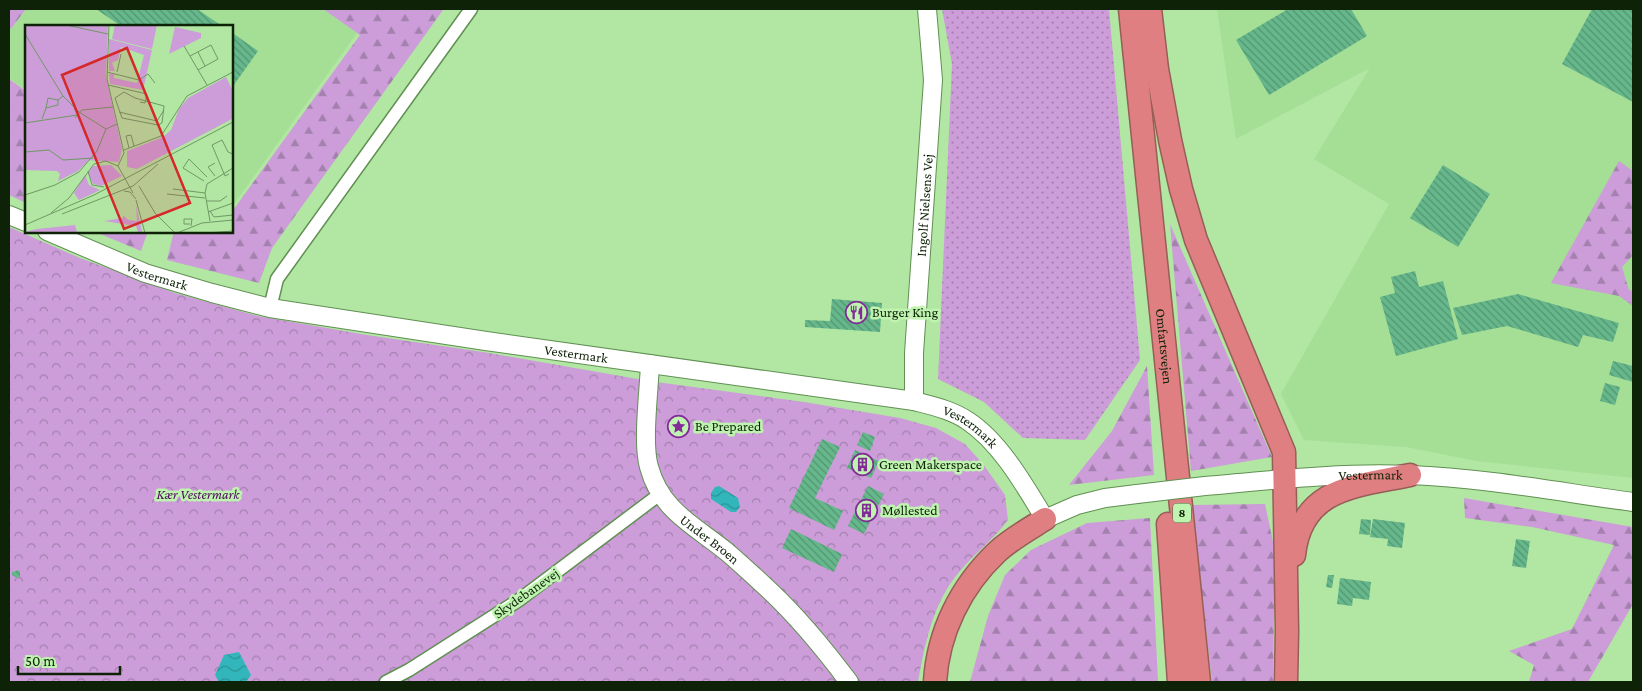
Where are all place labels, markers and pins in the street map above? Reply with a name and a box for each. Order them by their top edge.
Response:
restaurant icon: Burger King [844,300,868,324]
place label: Burger King [872,304,938,320]
place icon: Be Prepared [667,414,691,438]
place label: Be Prepared [695,418,762,434]
building icon: Green Makerspace [851,452,875,476]
place label: Green Makerspace [879,456,982,472]
building icon: Møllested [854,498,878,522]
place label: Møllested [882,502,938,518]

